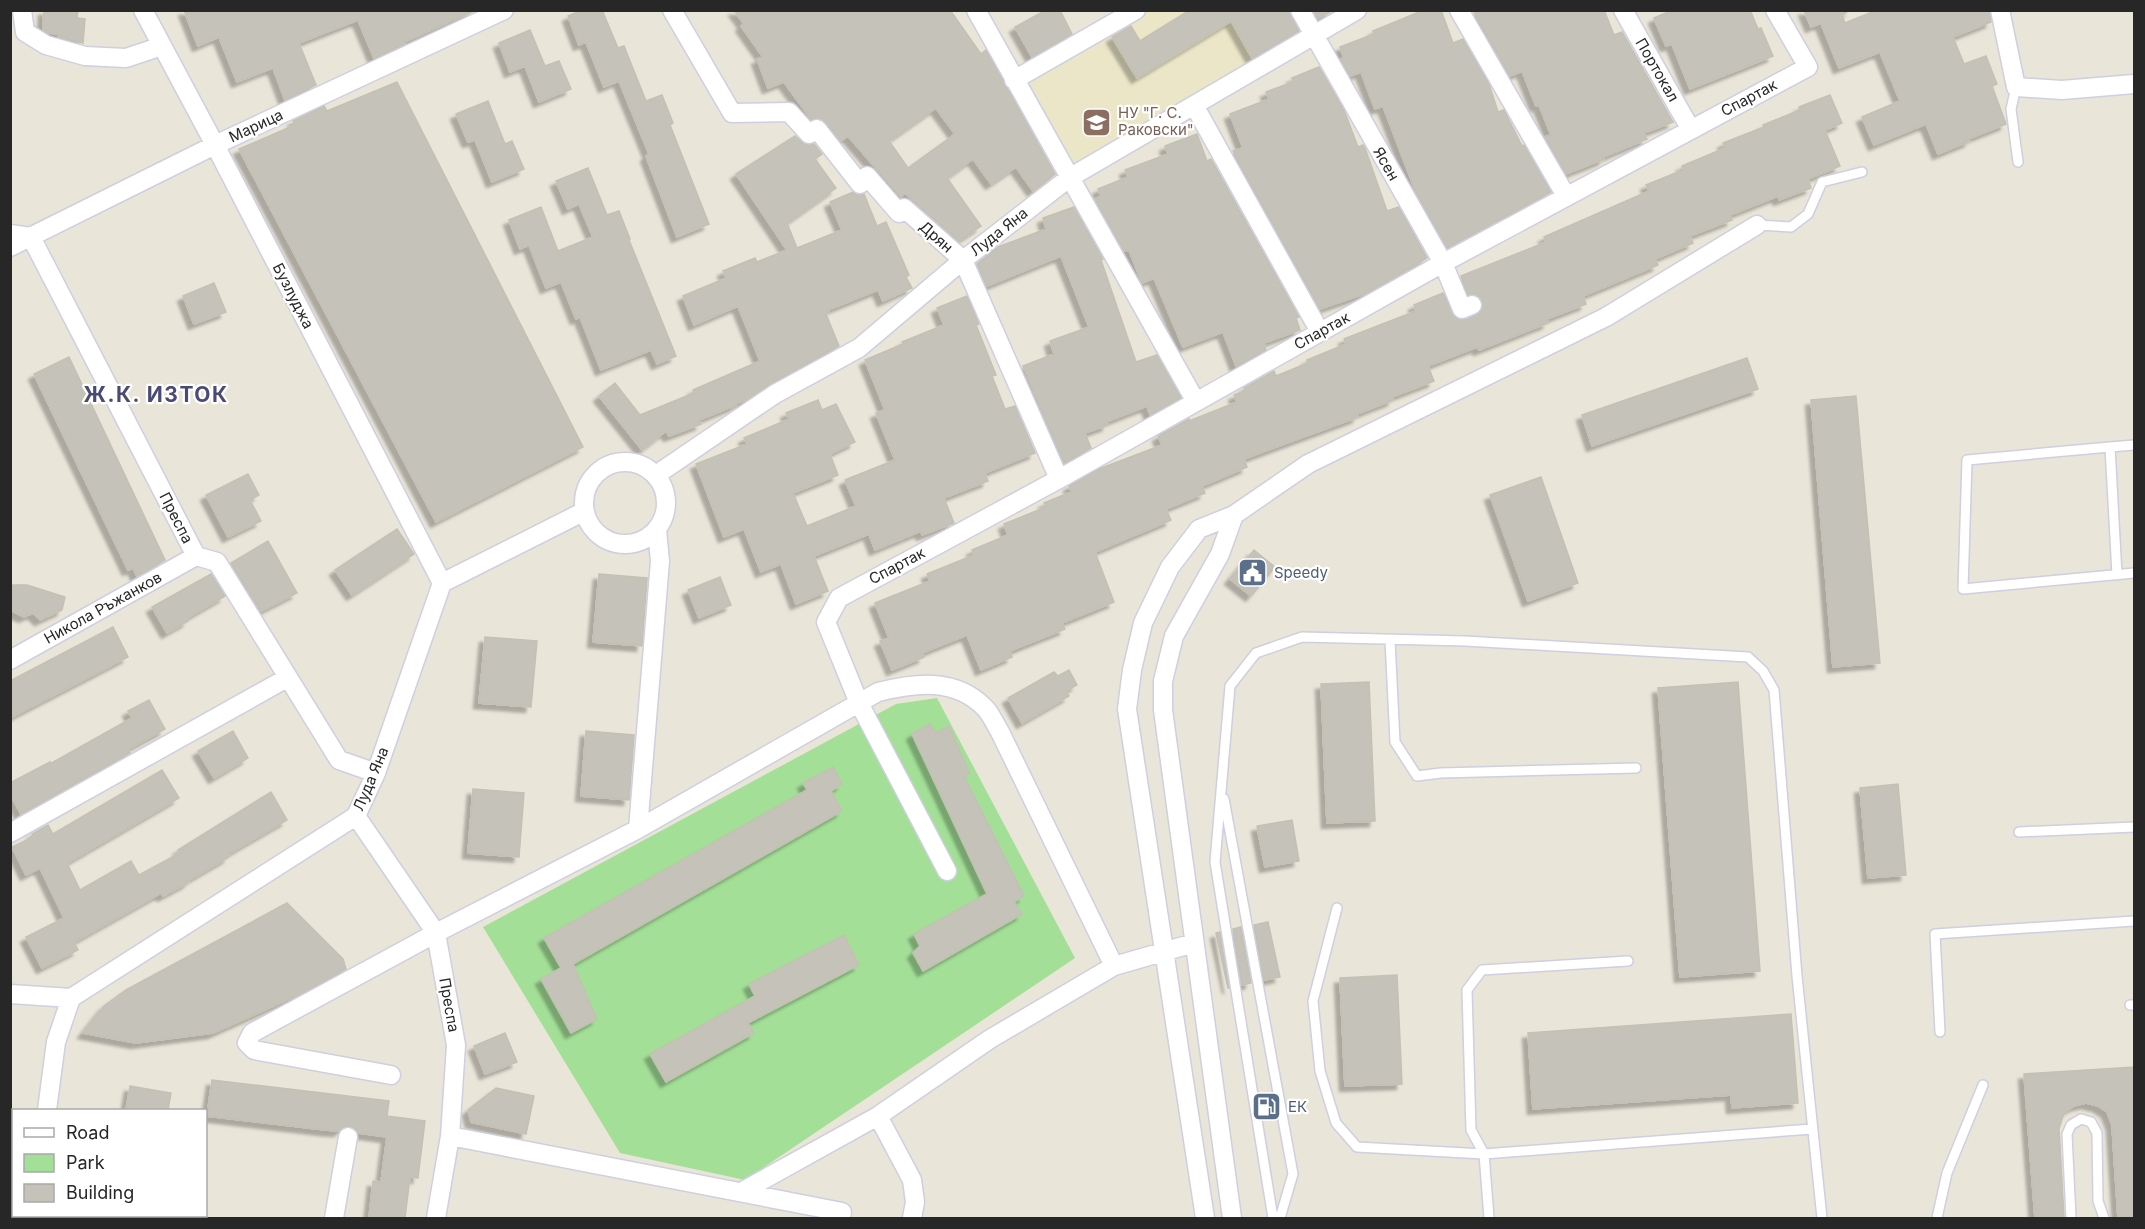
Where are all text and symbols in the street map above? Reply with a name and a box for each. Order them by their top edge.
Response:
street label: Портокал [1632,35,1683,105]
street label: Спартак [1717,75,1780,120]
place label: НУ "Г. С. Раковски" [1118,103,1194,139]
street label: Марица [226,105,286,146]
school or university icon: НУ "Г. С. Раковски" [1081,106,1113,138]
street label: Ясен [1369,143,1404,184]
street label: Луда Яна [966,203,1031,260]
street label: Дрян [916,217,957,256]
street label: Бузлуджа [269,260,318,332]
street label: Спартак [1291,307,1353,354]
district label: Ж.К. ИЗТОК [83,382,229,407]
street label: Преспа [156,489,197,547]
street label: Спартак [865,543,928,588]
public building icon: Speedy [1237,557,1269,589]
place label: Speedy [1274,563,1329,582]
street label: Никола Ръжанков [41,567,165,648]
street label: Луда Яна [348,744,393,814]
street label: Преспа [435,976,464,1034]
fuel station icon: ЕК [1251,1091,1283,1123]
place label: ЕК [1288,1097,1307,1116]
legend [12,1109,207,1217]
text: Road [66,1122,109,1143]
text: Park [66,1152,105,1173]
text: Building [66,1182,134,1203]

